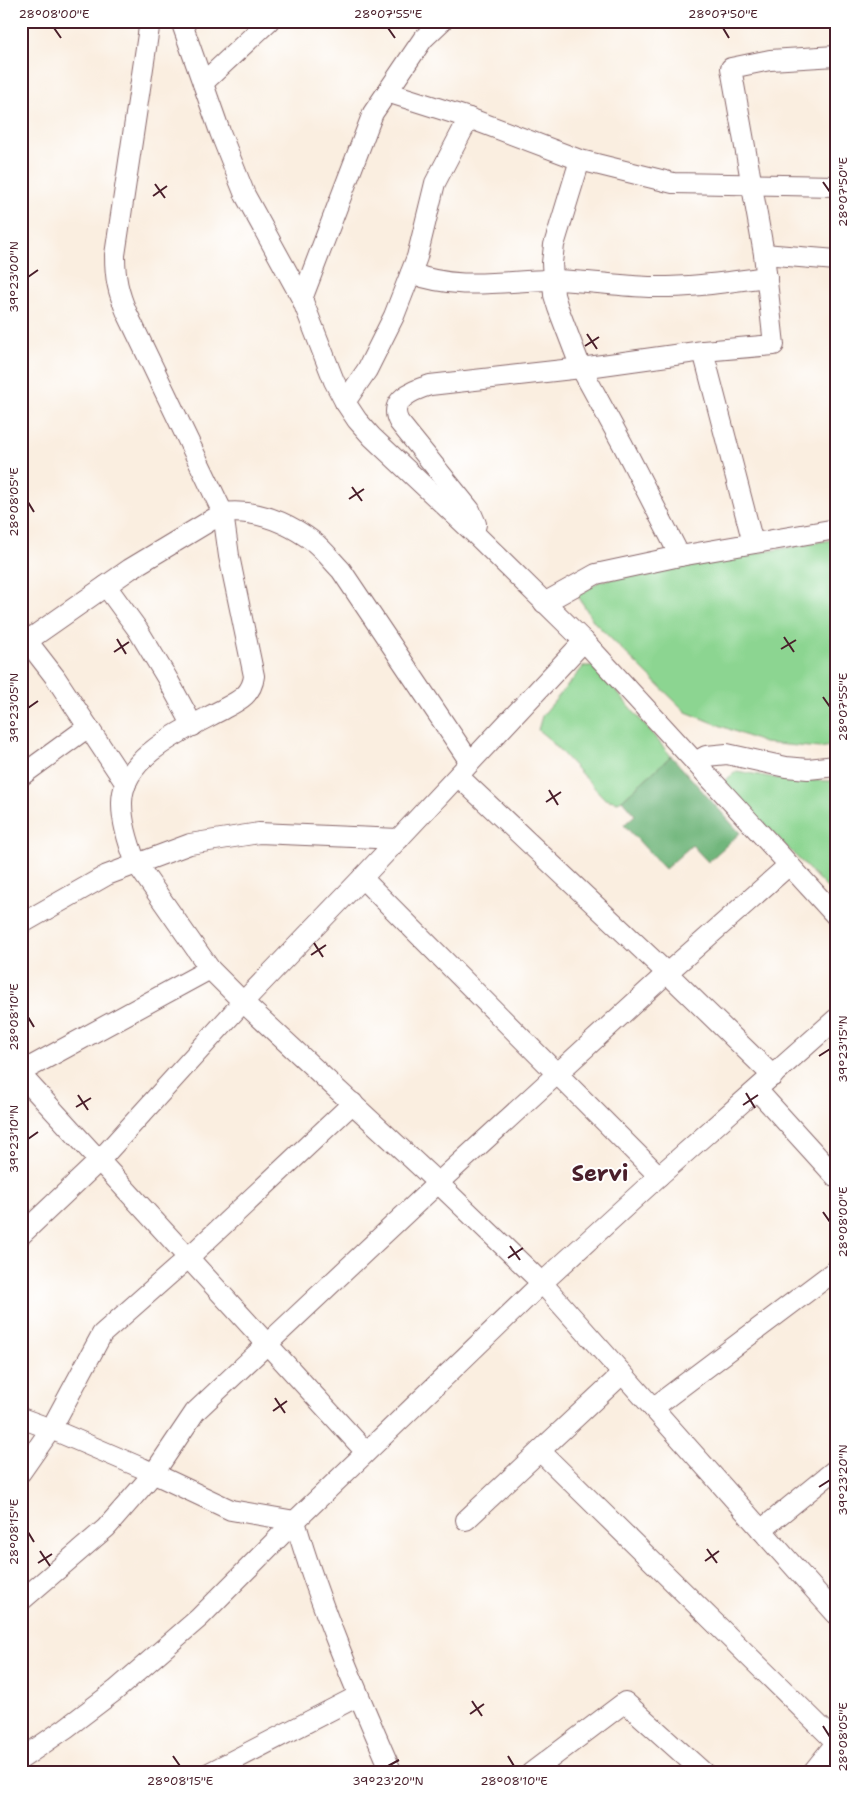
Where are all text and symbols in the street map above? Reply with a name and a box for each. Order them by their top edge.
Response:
text: 28°08'00"E [19,6,89,22]
text: 28°07'55"E [354,6,422,22]
text: 28°07'50"E [688,6,758,22]
text: 28°07'50"E [835,157,851,227]
text: 39°23'00"N [6,241,22,313]
text: 28°08'05"E [6,467,22,537]
text: 39°23'05"N [6,673,22,743]
text: 28°07'55"E [835,673,851,741]
text: 28°08'10"E [6,983,22,1051]
text: 39°23'15"N [835,1015,851,1083]
text: 39°23'10"N [6,1105,22,1173]
district label: Servi [571,1159,629,1188]
text: 28°08'00"E [835,1187,851,1257]
text: 39°23'20"N [835,1444,851,1516]
text: 28°08'15"E [6,1499,22,1565]
text: 28°08'05"E [835,1702,851,1772]
text: 28°08'15"E [147,1773,213,1789]
text: 39°23'20"N [352,1773,424,1789]
text: 28°08'10"E [480,1773,548,1789]

